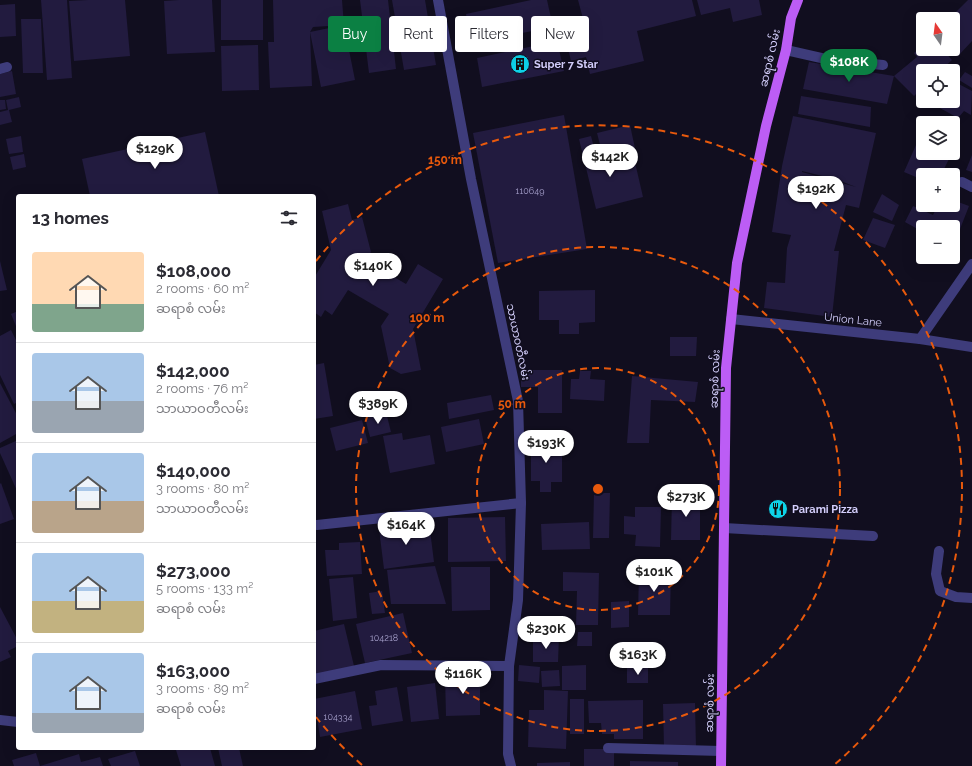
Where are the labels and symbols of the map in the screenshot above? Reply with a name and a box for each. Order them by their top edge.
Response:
north arrow [916,12,960,56]
street label: ဆရာစံ လမ်း [756,27,785,89]
pin: $108K [821,49,877,83]
building icon: Super 7 Star [509,53,531,75]
place label: Super 7 Star [534,58,599,71]
pin: $129K [127,136,183,170]
pin: $142K [582,144,638,178]
text: 150 m [428,153,462,167]
pin: $192K [788,176,844,210]
house number: 110649 [516,186,544,196]
pin: $140K [345,253,401,287]
street label: သာယာဝတီလမ်း [504,302,534,382]
street label: Union Lane [823,310,883,330]
text: 100 m [410,311,444,325]
street label: ဆရာစံ လမ်း [706,349,725,409]
pin: $389K [350,391,406,425]
text: 50 m [498,397,526,411]
pin: $193K [518,430,574,464]
centre of rings [591,482,605,496]
pin: $273K [658,484,714,518]
restaurant icon: Parami Pizza [767,498,789,520]
place label: Parami Pizza [792,503,858,516]
pin: $164K [378,512,434,546]
pin: $101K [626,559,682,593]
pin: $230K [518,616,574,650]
house number: 104218 [370,633,398,643]
pin: $163K [610,642,666,676]
pin: $116K [435,661,491,695]
street label: ဆရာစံ လမ်း [702,673,719,733]
house number: 104334 [324,712,352,722]

